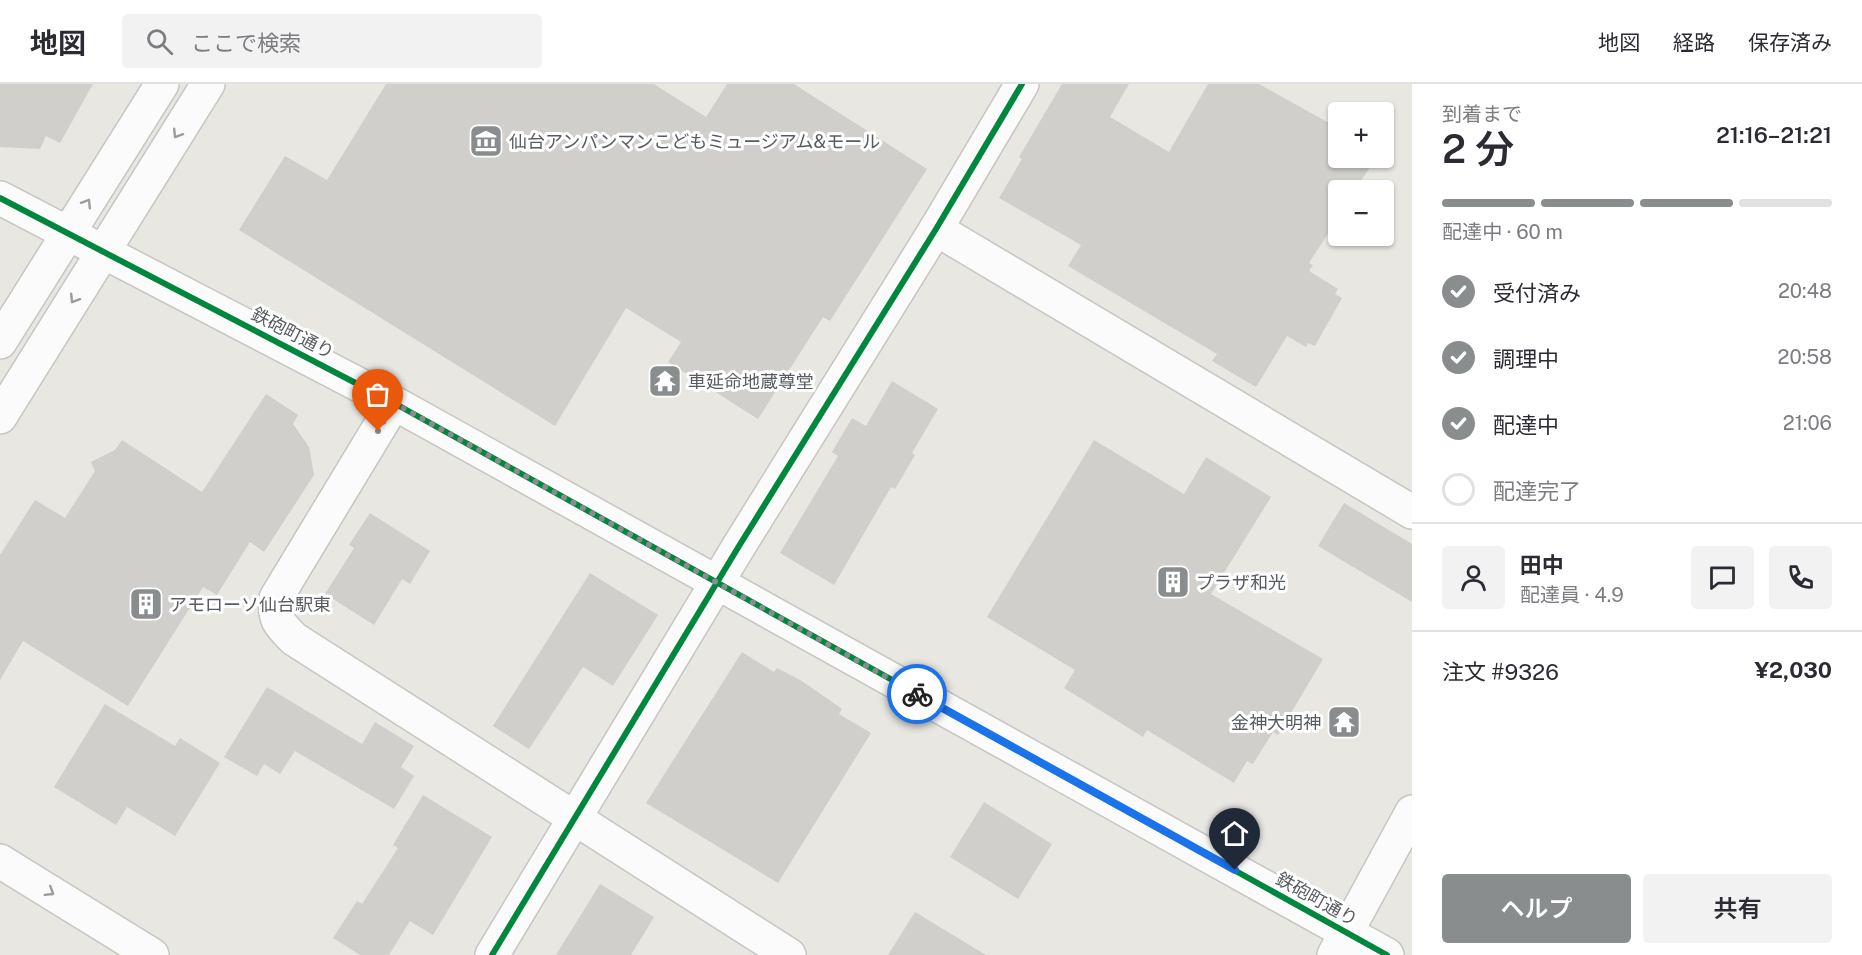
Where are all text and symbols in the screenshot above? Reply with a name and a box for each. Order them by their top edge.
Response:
search box [122,14,542,68]
icon: search [143,25,176,58]
text: 地図 [30,26,86,59]
text: ここで検索 [191,30,301,56]
text: 地図 [1598,30,1640,55]
text: 経路 [1673,30,1715,55]
text: 保存済み [1748,30,1832,55]
map controls [1328,102,1394,246]
button: + [1328,102,1394,168]
text: 到着まで [1442,102,1522,126]
text: 21:16–21:21 [1716,122,1832,148]
museum icon: 仙台アンパンマンこどもミュージアム&モール [468,123,504,159]
text: 2 分 [1442,126,1514,172]
one-way arrow [172,128,184,138]
place label: 仙台アンパンマンこどもミュージアム&モール [509,131,880,152]
button: − [1328,180,1394,246]
one-way arrow [79,199,91,209]
text: 配達中 · 60 m [1442,220,1563,244]
icon: check [1442,275,1475,308]
text: 20:48 [1778,279,1832,303]
text: 受付済み [1493,280,1581,306]
one-way arrow [69,293,81,303]
street label: 鉄砲町通り [248,303,338,363]
icon: check [1442,341,1475,374]
text: 20:58 [1778,345,1832,369]
text: 調理中 [1493,346,1559,372]
temple icon: 車延命地蔵尊堂 [647,363,683,399]
pin [352,369,403,431]
place label: 車延命地蔵尊堂 [688,371,814,392]
icon: bag [361,378,394,411]
icon: check [1442,407,1475,440]
text: 21:06 [1783,411,1832,435]
text: 配達中 [1493,412,1559,438]
text: 配達完了 [1493,478,1581,504]
button: person [1442,546,1505,609]
button: chat [1691,546,1754,609]
button: phone [1769,546,1832,609]
text: 田中 [1520,552,1564,578]
building icon: プラザ和光 [1155,564,1191,600]
place label: プラザ和光 [1196,572,1286,593]
text: 配達員 · 4.9 [1520,583,1624,607]
building icon: アモローソ仙台駅東 [128,586,164,622]
place label: アモローソ仙台駅東 [169,594,331,615]
text: ¥2,030 [1755,657,1832,683]
text: 注文 #9326 [1442,659,1559,685]
courier [887,664,947,724]
icon: bike [901,678,934,711]
temple icon: 金神大明神 [1326,704,1362,740]
place label: 金神大明神 [1231,712,1321,733]
pin [1209,808,1260,870]
icon: home [1218,817,1251,850]
street label: 鉄砲町通り [1273,868,1361,930]
button: ヘルプ [1442,874,1631,943]
button: 共有 [1643,874,1832,943]
one-way arrow [44,884,54,896]

